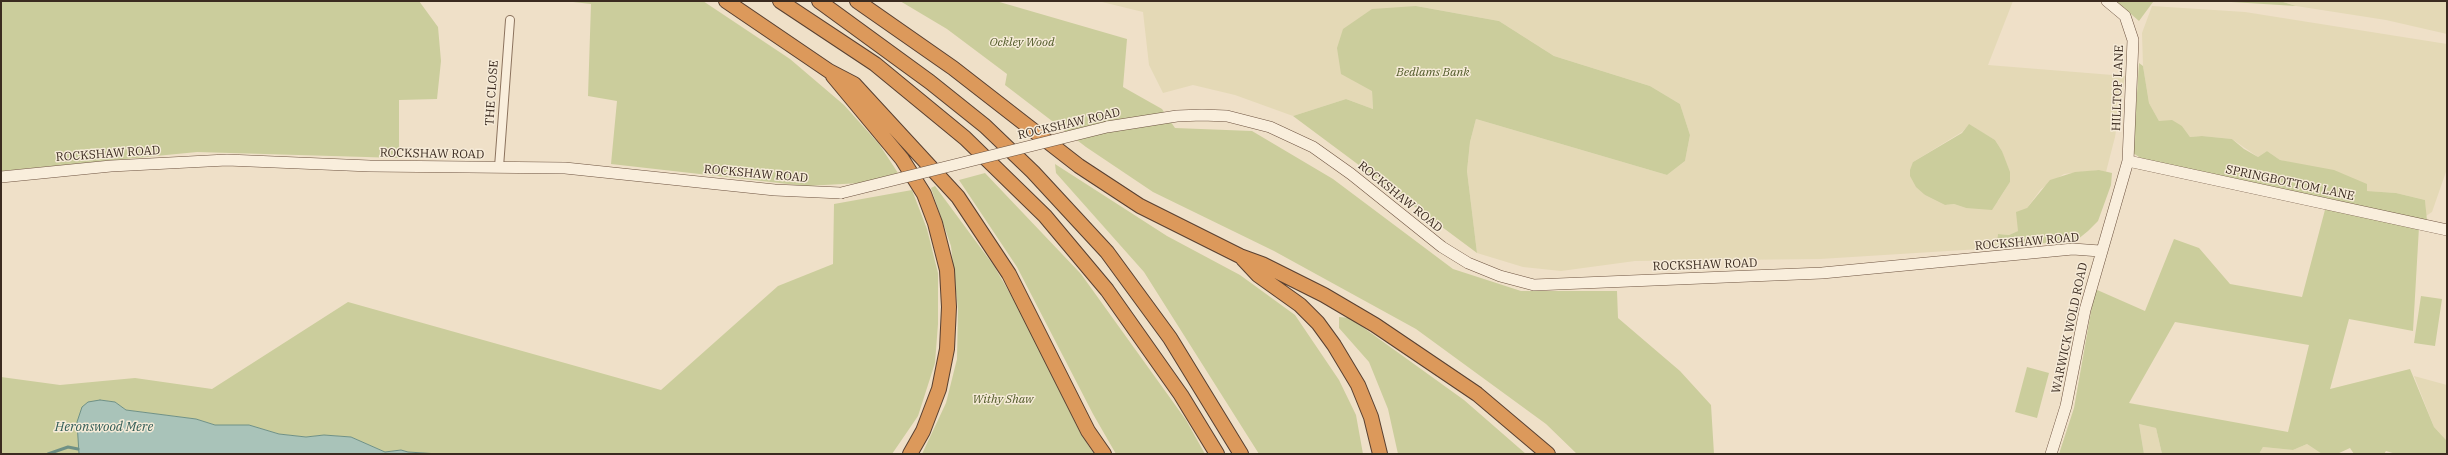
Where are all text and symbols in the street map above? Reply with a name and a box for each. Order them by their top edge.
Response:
park label: Ockley Wood [990,36,1054,50]
street label: HILLTOP LANE [2109,45,2127,131]
street label: THE CLOSE [483,60,501,126]
park label: Bedlams Bank [1396,66,1470,80]
street label: ROCKSHAW ROAD [1016,105,1122,143]
street label: ROCKSHAW ROAD [55,143,161,165]
street label: ROCKSHAW ROAD [380,146,484,162]
street label: ROCKSHAW ROAD [1355,158,1445,236]
street label: ROCKSHAW ROAD [703,162,809,186]
street label: SPRINGBOTTOM LANE [2224,162,2356,204]
street label: ROCKSHAW ROAD [1974,230,2080,254]
street label: ROCKSHAW ROAD [1652,256,1758,274]
street label: WARWICK WOLD ROAD [2049,261,2091,395]
park label: Withy Shaw [973,393,1033,407]
water label: Heronswood Mere [55,419,153,435]

